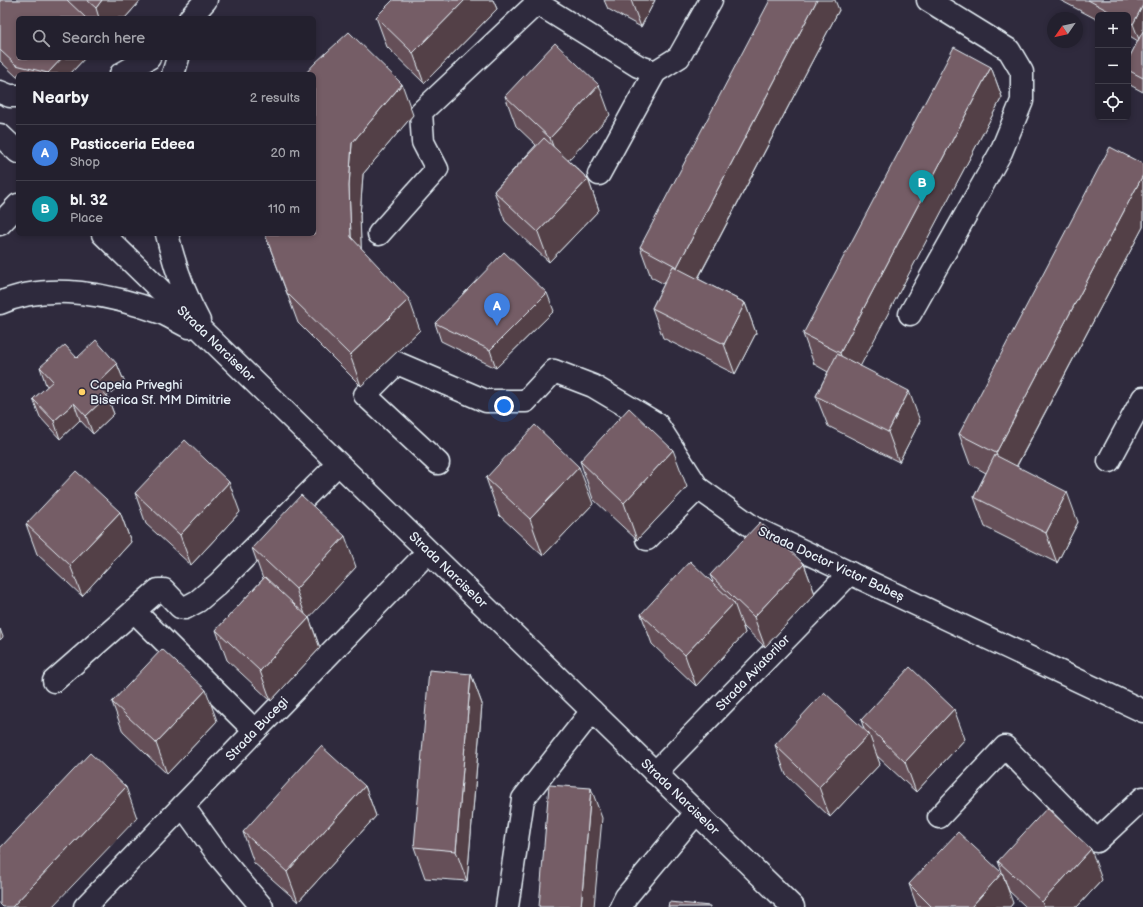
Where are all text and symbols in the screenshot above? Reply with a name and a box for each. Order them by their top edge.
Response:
north arrow [1047,12,1083,48]
map controls [1095,12,1131,120]
button: + [1095,12,1131,48]
search box [16,16,316,60]
icon: search [30,27,52,49]
text: Search here [62,29,145,48]
button: − [1095,48,1131,84]
button: locate [1095,84,1131,120]
text: Nearby [32,88,89,108]
text: 2 results [250,90,300,106]
text: Pasticceria Edeea [70,135,195,154]
text: A [41,145,49,161]
text: 20 m [270,145,300,161]
text: Shop [70,154,100,170]
pin: B [909,170,935,203]
text: bl. 32 [70,191,108,210]
text: B [40,201,50,217]
text: 110 m [268,201,300,217]
text: Place [70,210,103,226]
pin: A [484,293,510,326]
street label: Strada Narciselor [174,303,259,386]
place label: Capela Priveghi Biserica Sf. MM Dimitrie [90,377,231,408]
marker: Capela Priveghi Biserica Sf. MM Dimitrie [77,387,87,397]
your location [494,396,514,416]
street label: Strada Doctor Victor Babeș [755,523,907,605]
street label: Strada Narciselor [406,529,491,612]
street label: Strada Aviatorilor [713,631,794,714]
street label: Strada Bucegi [222,693,292,765]
street label: Strada Narciselor [638,756,723,839]

